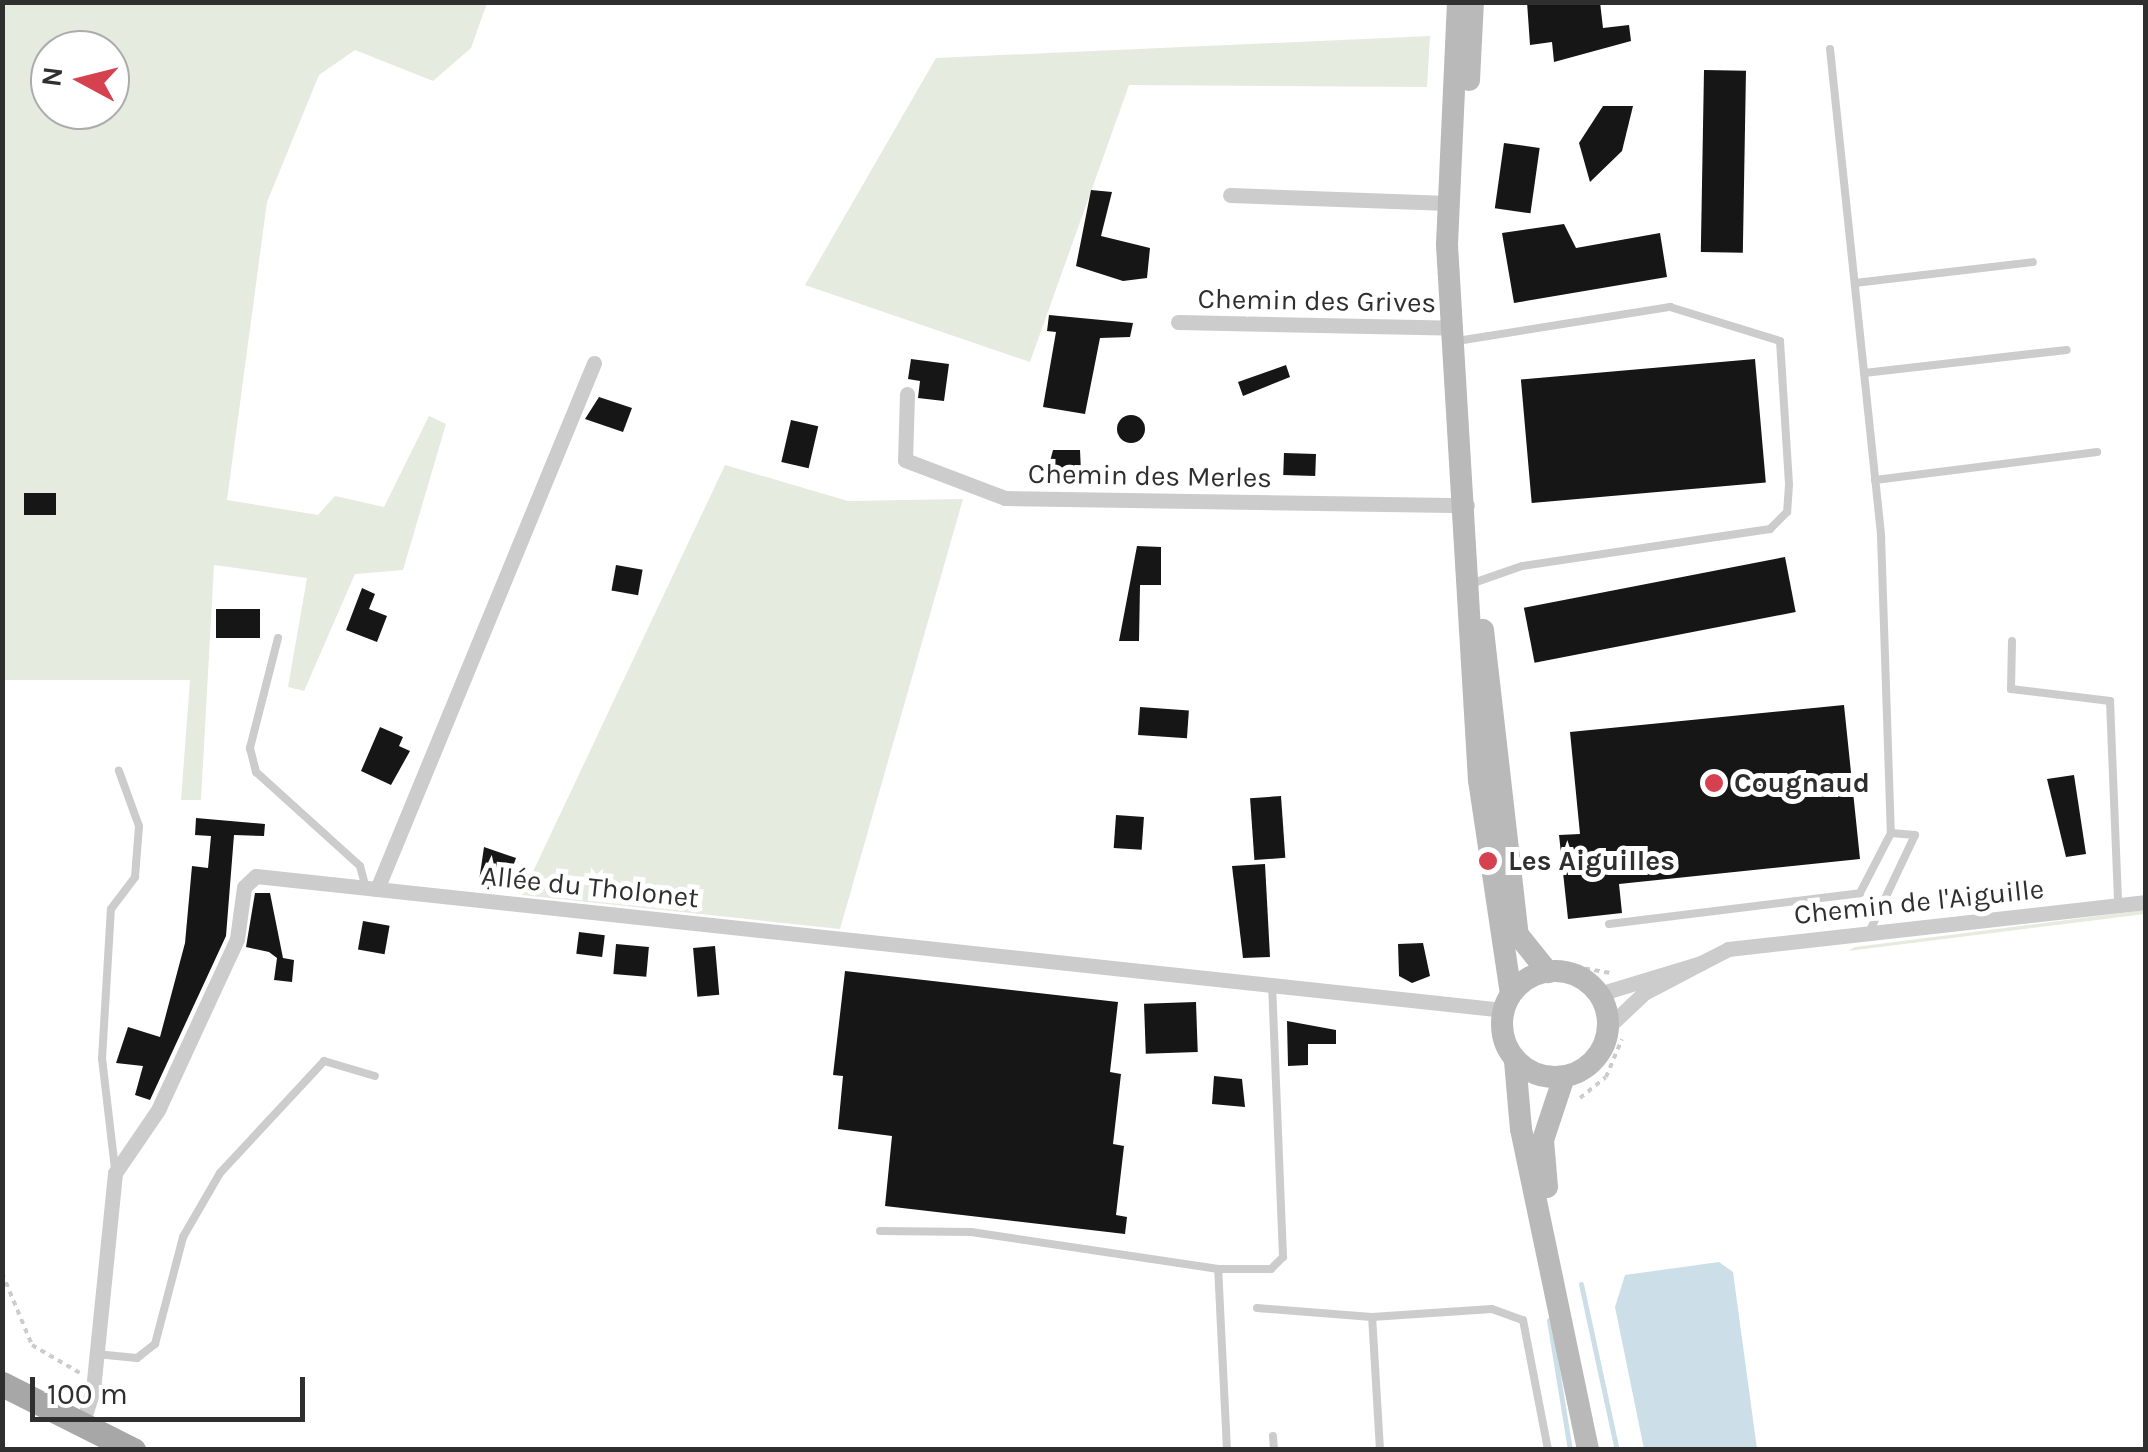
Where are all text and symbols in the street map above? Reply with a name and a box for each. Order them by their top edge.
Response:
north arrow [30,30,130,130]
text: N [34,65,69,89]
street label: Chemin des Grives [1197,282,1437,320]
street label: Chemin des Merles [1028,457,1272,495]
place label: Cougnaud [1734,766,1870,800]
marker: Cougnaud [1703,772,1725,794]
place label: Les Aiguilles [1508,844,1675,878]
marker: Les Aiguilles [1477,850,1499,872]
street label: Allée du Tholonet [480,859,700,915]
street label: Chemin de l'Aiguille [1792,872,2046,932]
scale bar [35,1357,310,1419]
text: 100 m [47,1376,128,1412]

